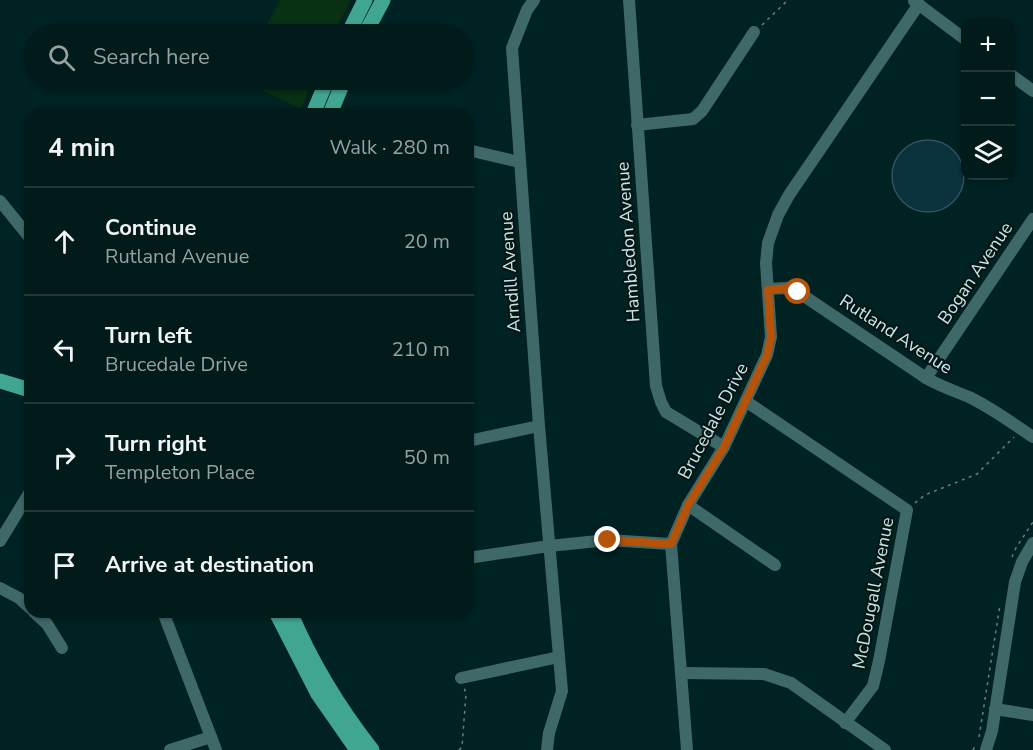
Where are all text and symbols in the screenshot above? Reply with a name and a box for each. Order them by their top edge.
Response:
map controls [961,18,1015,180]
button: + [961,18,1015,72]
search box [24,24,474,90]
icon: search [45,41,78,74]
text: Search here [93,42,210,72]
button: − [961,72,1015,126]
button: layers [961,126,1015,180]
text: 4 min [48,130,115,165]
text: Walk · 280 m [330,134,450,161]
street label: Hambledon Avenue [610,161,646,323]
street label: Arndill Avenue [494,211,526,333]
text: Continue [105,213,196,243]
street label: Bogan Avenue [932,217,1018,329]
icon: ahead [48,225,81,258]
text: 20 m [404,228,450,255]
text: Rutland Avenue [105,243,249,270]
route start [784,278,810,304]
street label: Rutland Avenue [835,289,957,379]
text: Turn left [105,321,192,351]
icon: left [48,333,81,366]
text: 210 m [392,336,450,363]
text: Brucedale Drive [105,351,248,378]
street label: Brucedale Drive [672,359,754,483]
text: Turn right [105,429,206,459]
icon: right [48,441,81,474]
text: 50 m [404,444,450,471]
text: Templeton Place [105,459,255,486]
street label: McDougall Avenue [847,515,899,671]
route end [594,526,620,552]
icon: arrive [48,549,81,582]
text: Arrive at destination [105,550,314,580]

